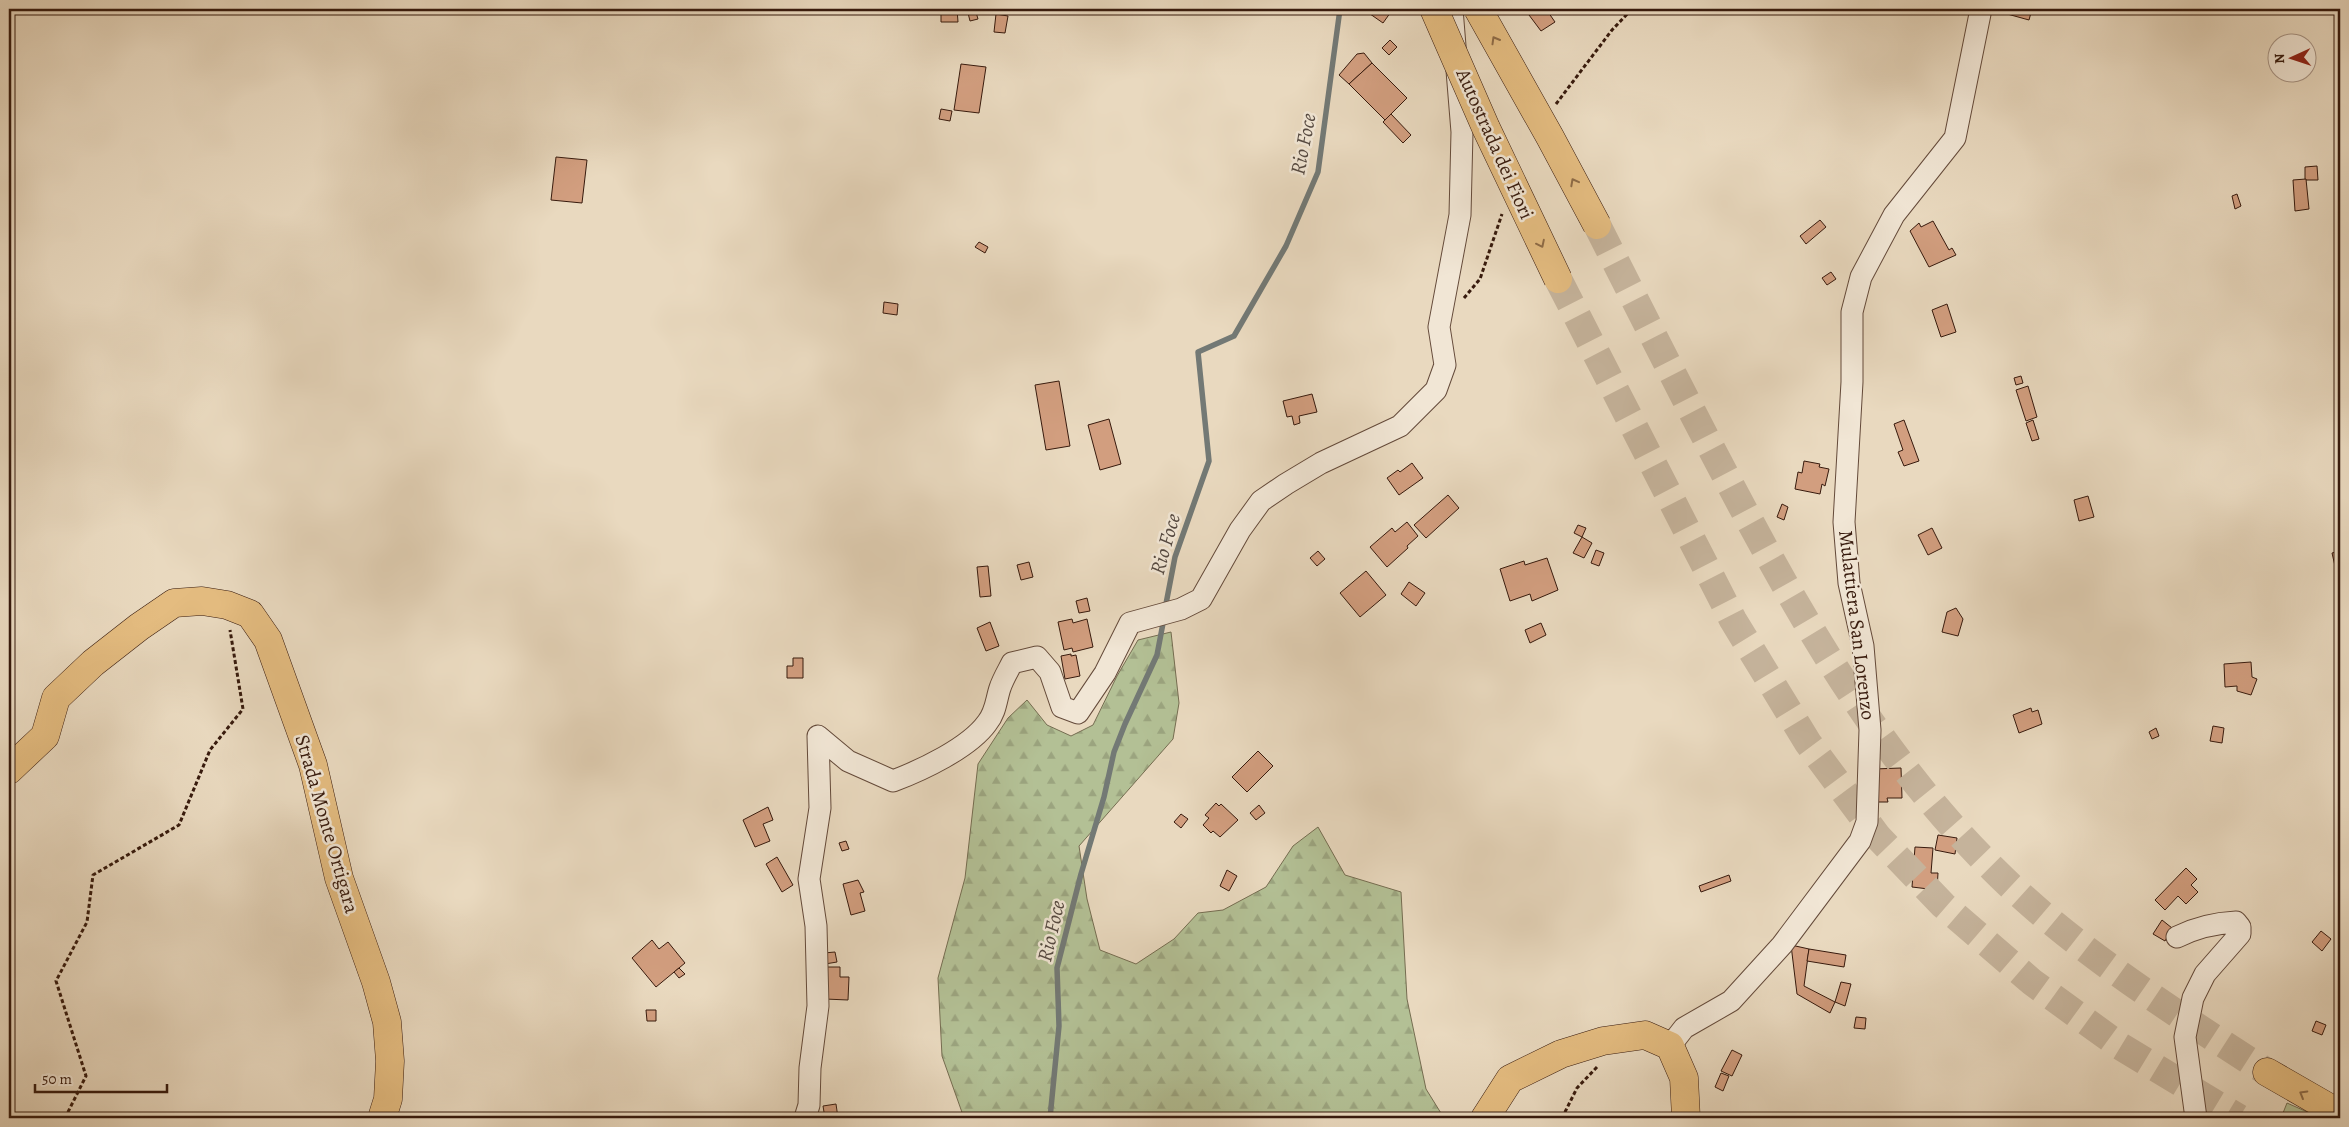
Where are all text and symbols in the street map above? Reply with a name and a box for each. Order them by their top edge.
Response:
north arrow [2266,32,2316,82]
one-way arrow [1491,36,1501,45]
text: N [2270,53,2289,64]
street label: Autostrada dei Fiori [1449,64,1540,224]
water label: Rio Foce [1283,110,1323,177]
one-way arrow [1570,178,1580,187]
one-way arrow [1535,239,1545,248]
water label: Rio Foce [1143,510,1187,578]
street label: Mulattiera San Lorenzo [1832,528,1882,722]
street label: Strada Monte Ortigara [289,732,366,917]
water label: Rio Foce [1030,897,1072,964]
scale bar [35,1062,168,1094]
text: 50 m [42,1069,72,1089]
one-way arrow [2299,1090,2308,1100]

